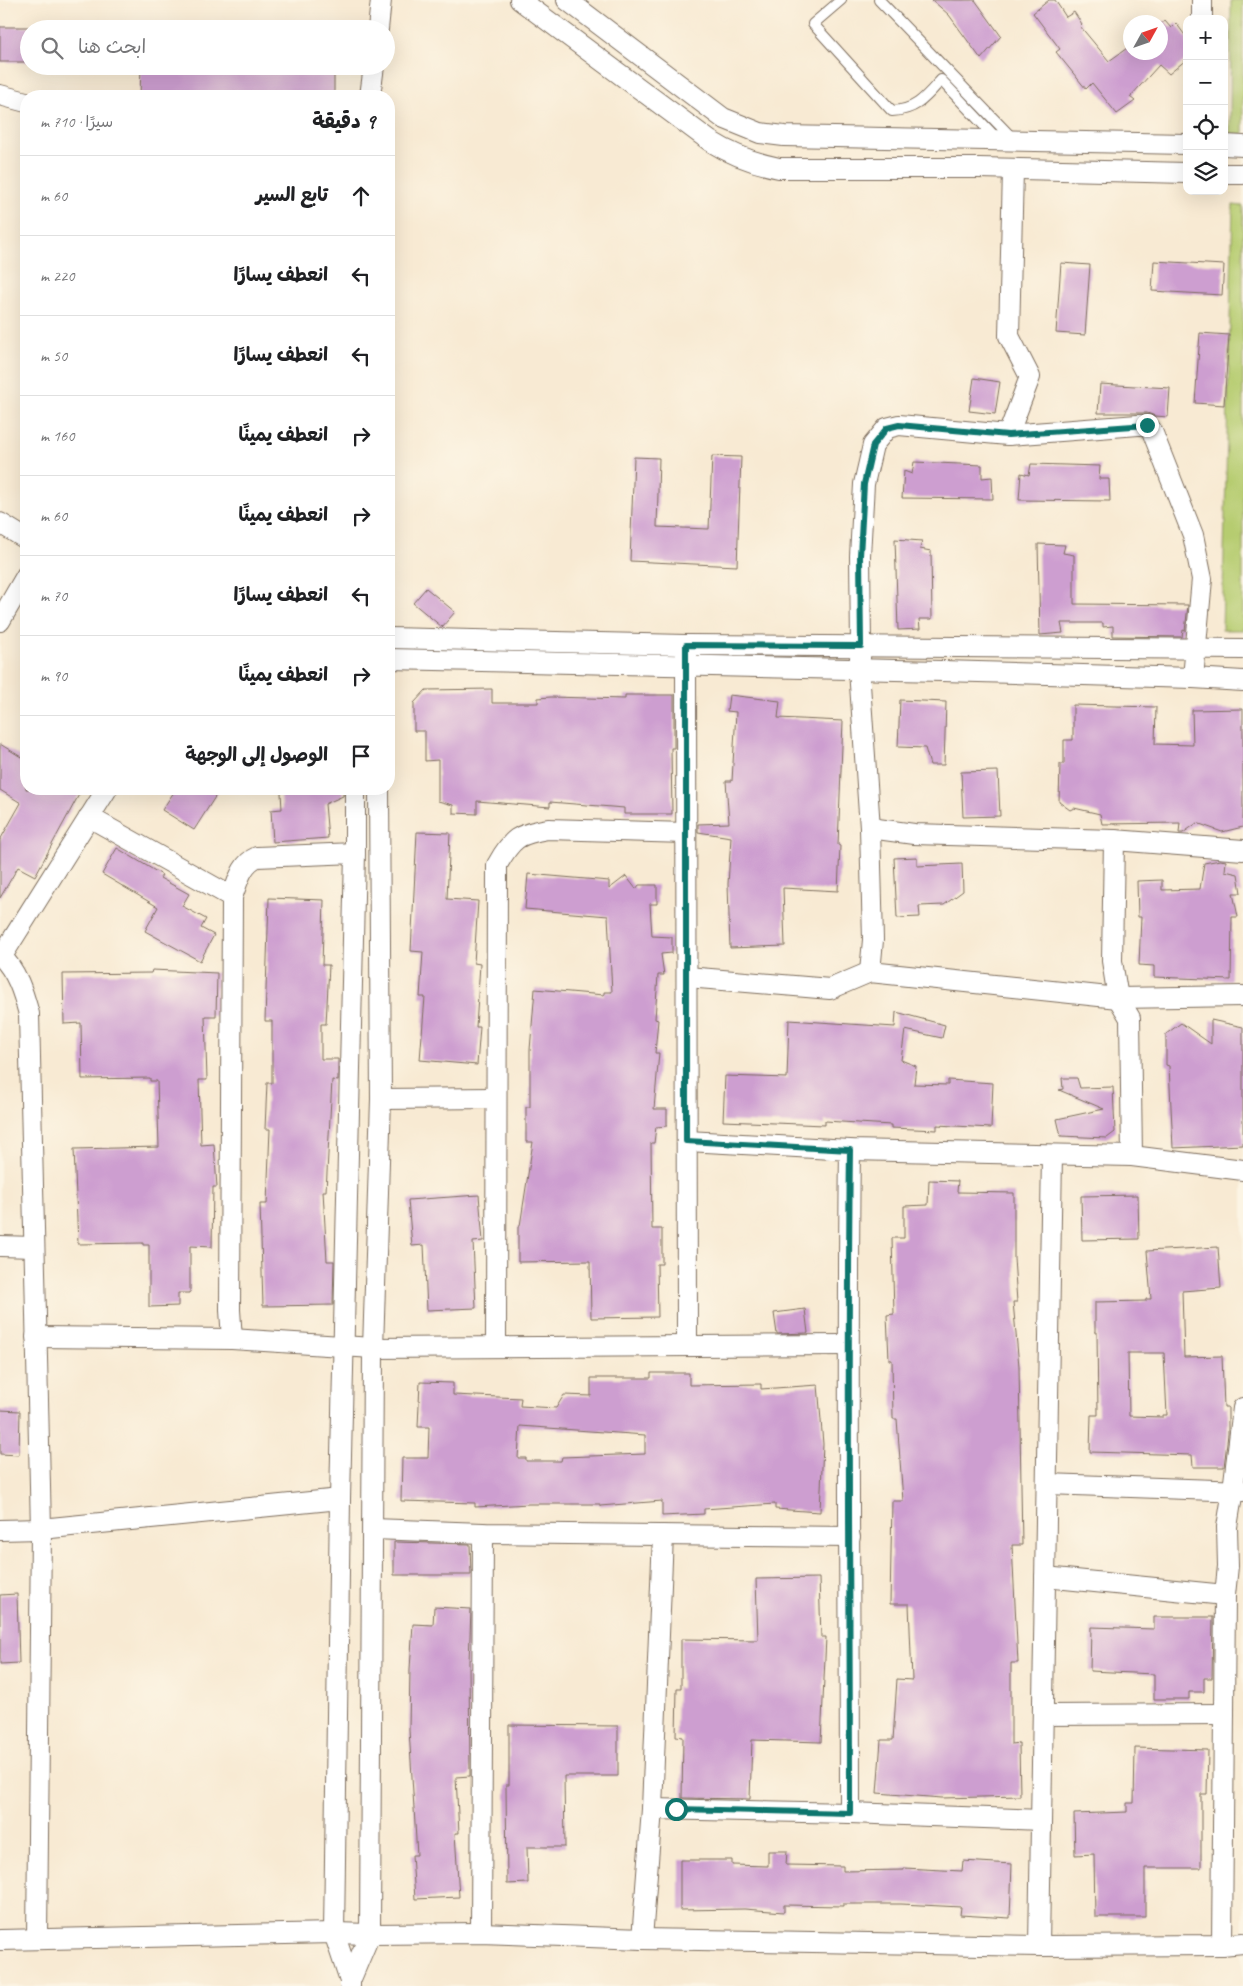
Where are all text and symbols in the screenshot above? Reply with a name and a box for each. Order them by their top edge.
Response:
north arrow [1123,15,1168,60]
map controls [1183,15,1228,195]
button: + [1183,15,1228,60]
search box [20,20,395,75]
icon: search [38,34,66,62]
text: ابحث هنا [78,35,146,59]
button: − [1183,60,1228,105]
button: locate [1183,105,1228,150]
text: 9 دقيقة [312,108,375,134]
text: سيرًا · 710 m [40,112,113,132]
button: layers [1183,150,1228,195]
icon: ahead [347,182,375,210]
text: تابع السير [256,183,328,207]
text: 60 m [40,186,67,206]
icon: left [347,262,375,290]
text: انعطف يسارًا [234,263,328,287]
text: 220 m [40,266,74,286]
icon: left [347,342,375,370]
text: انعطف يسارًا [234,343,328,367]
text: 50 m [40,346,67,366]
route end [1136,414,1159,437]
icon: right [347,422,375,450]
text: انعطف يمينًا [239,423,328,447]
text: 160 m [40,426,74,446]
icon: right [347,502,375,530]
text: انعطف يمينًا [239,503,328,527]
text: 60 m [40,506,67,526]
icon: left [347,582,375,610]
text: انعطف يسارًا [234,583,328,607]
text: 70 m [40,586,67,606]
icon: right [347,662,375,690]
text: انعطف يمينًا [239,663,328,687]
text: 90 m [40,666,67,686]
icon: arrive [347,742,375,770]
text: الوصول إلى الوجهة [185,743,328,767]
route start [665,1798,688,1821]

